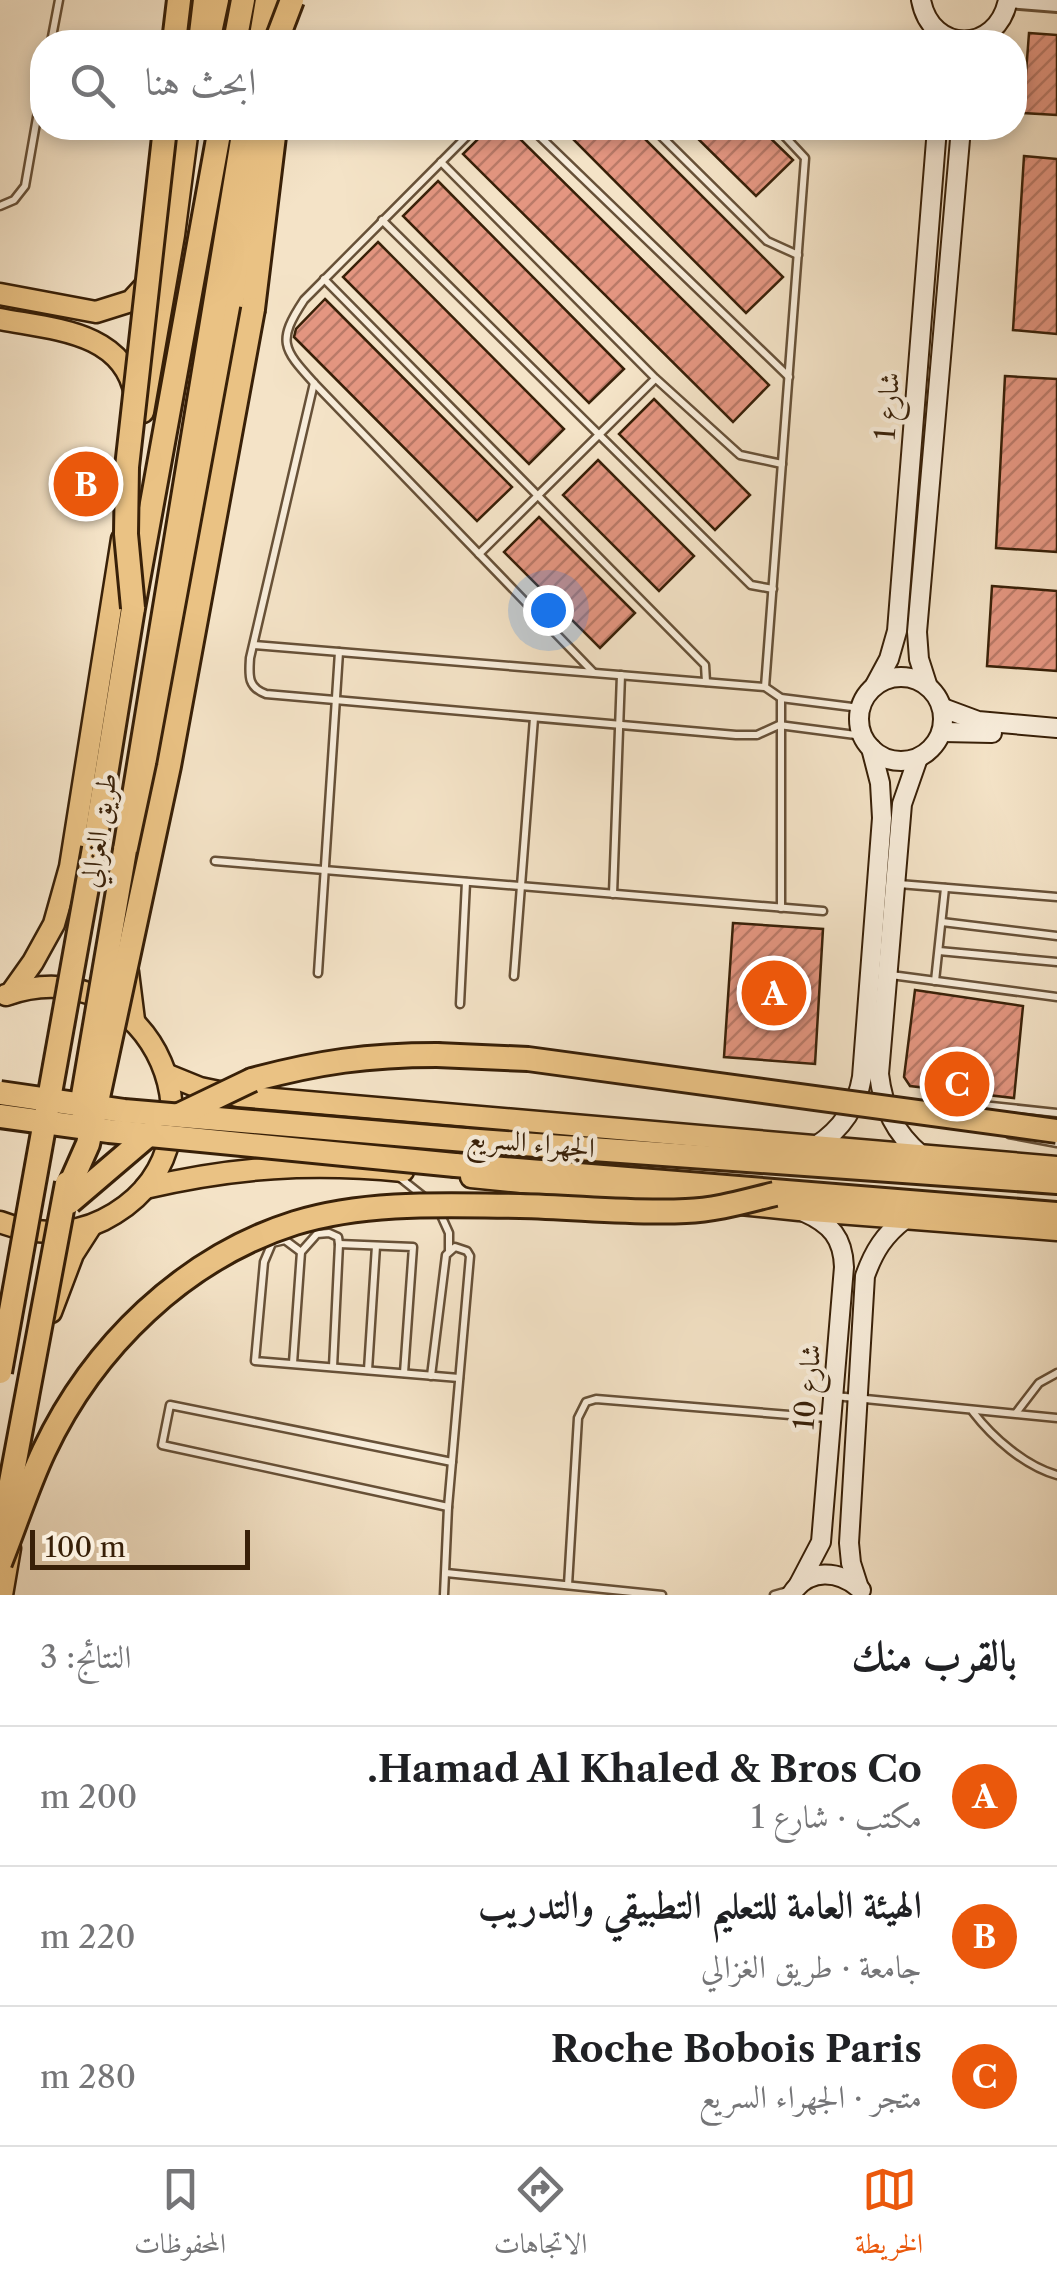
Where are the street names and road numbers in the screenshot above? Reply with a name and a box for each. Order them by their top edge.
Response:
street label: شارع 1 [868,371,913,442]
street label: طريق الغزالي [72,770,130,891]
street label: الجهراء السريع [465,1119,596,1173]
street label: شارع 10 [786,1343,835,1432]

